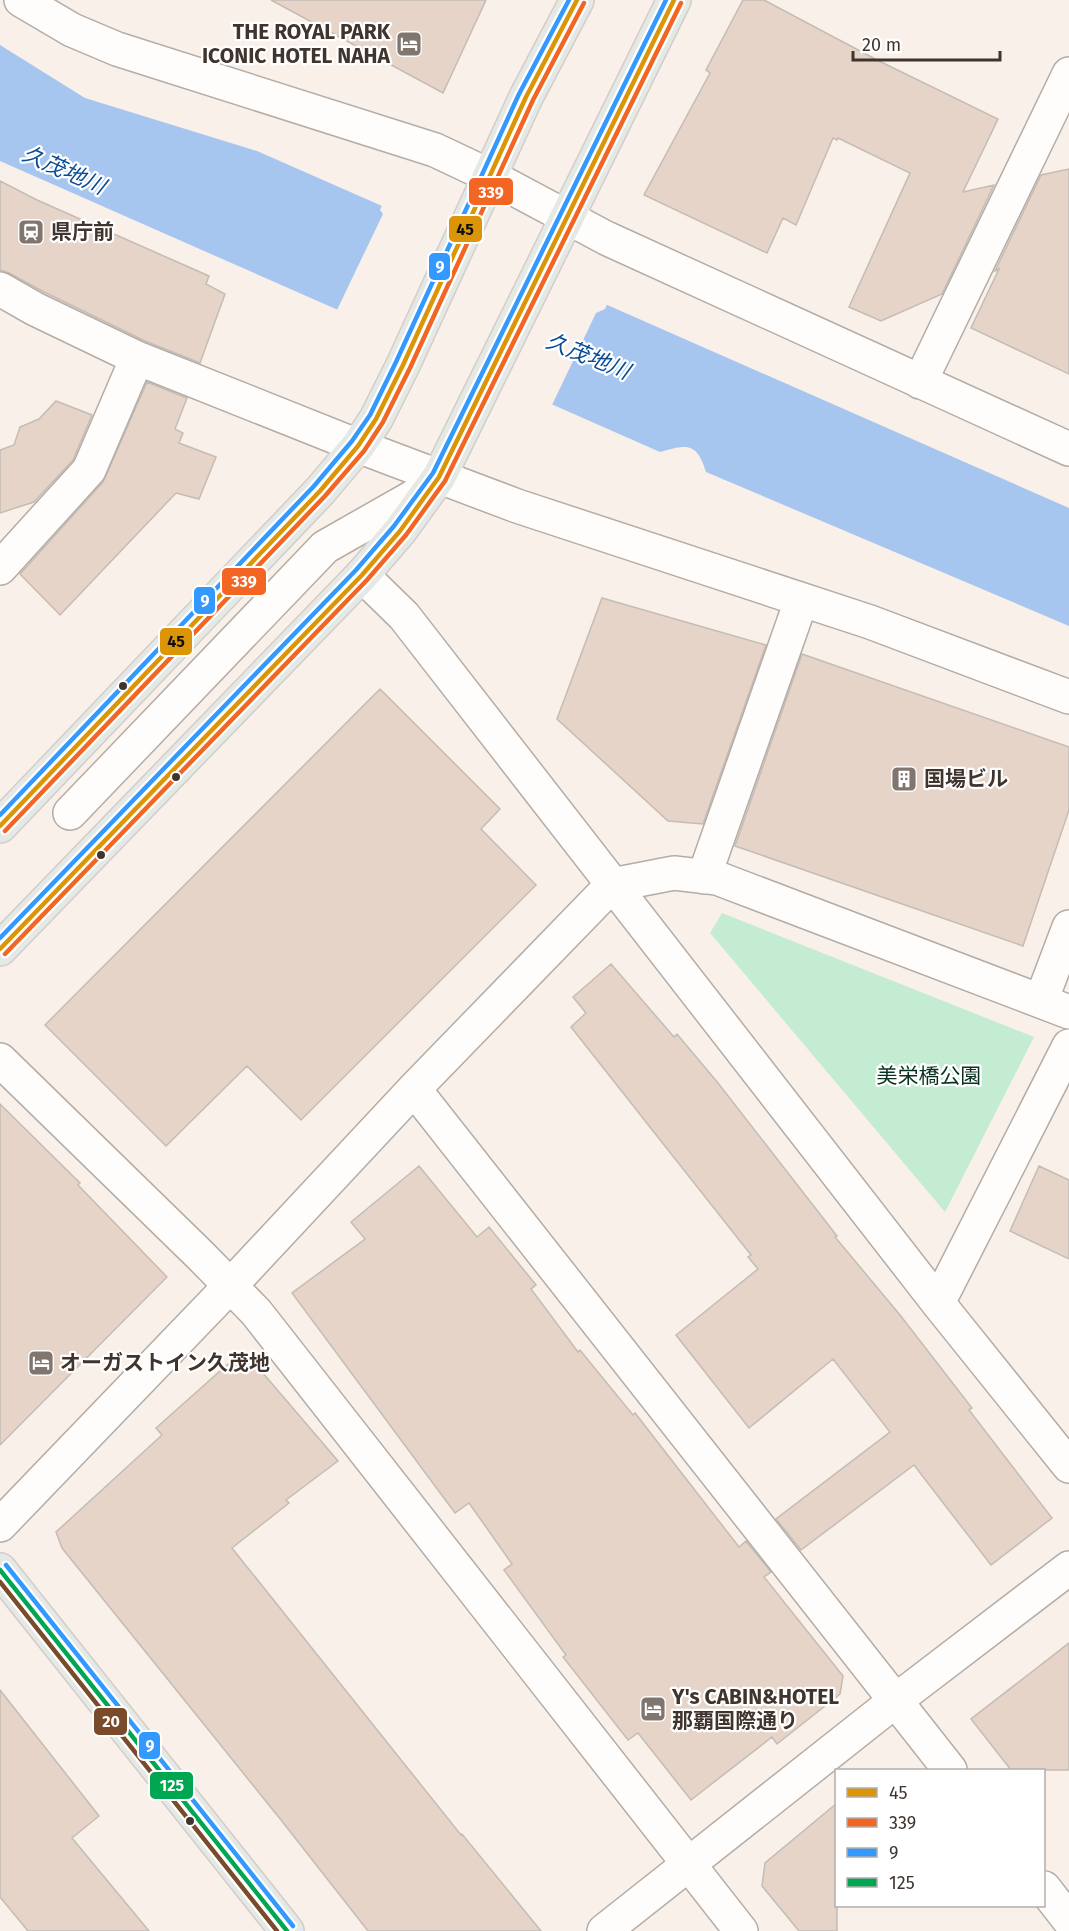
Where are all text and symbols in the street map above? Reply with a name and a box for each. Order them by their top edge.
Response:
place label: THE ROYAL PARK ICONIC HOTEL NAHA [202,19,391,69]
scale bar [853,24,1000,62]
hotel icon: THE ROYAL PARK ICONIC HOTEL NAHA [394,29,424,59]
text: 20 m [862,34,901,56]
water label: 久茂地川 [18,140,112,201]
line badge: 339 [468,177,514,206]
text: 339 [477,183,504,202]
line badge: 45 [448,215,483,243]
station icon: 県庁前 [16,217,46,247]
place label: 県庁前 [51,219,114,245]
text: 45 [456,220,474,239]
line badge: 9 [428,252,451,281]
text: 9 [436,257,445,276]
water label: 久茂地川 [542,327,636,386]
line badge: 339 [221,567,267,596]
text: 339 [230,572,257,591]
line badge: 9 [193,586,216,615]
text: 9 [201,591,210,610]
line badge: 45 [159,627,193,656]
text: 45 [167,632,185,651]
unlabelled marker [117,680,129,692]
building icon: 国場ビル [889,764,919,794]
place label: 国場ビル [924,766,1008,792]
unlabelled marker [170,771,182,783]
unlabelled marker [95,849,107,861]
park label: 美栄橋公園 [877,1063,982,1089]
hotel icon: オーガストイン久茂地 [26,1348,56,1378]
place label: オーガストイン久茂地 [60,1350,270,1376]
place label: Y's CABIN&HOTEL 那覇国際通り [671,1684,839,1734]
hotel icon: Y's CABIN&HOTEL 那覇国際通り [638,1694,668,1724]
line badge: 20 [93,1707,128,1736]
text: 20 [102,1712,120,1731]
line badge: 9 [138,1731,161,1760]
text: 9 [146,1736,155,1755]
legend [835,1769,1045,1907]
line badge: 125 [149,1771,194,1800]
text: 125 [160,1776,185,1795]
text: 45 [889,1782,907,1804]
text: 339 [889,1812,916,1834]
unlabelled marker [184,1815,196,1827]
text: 9 [889,1842,898,1864]
text: 125 [889,1872,915,1894]

